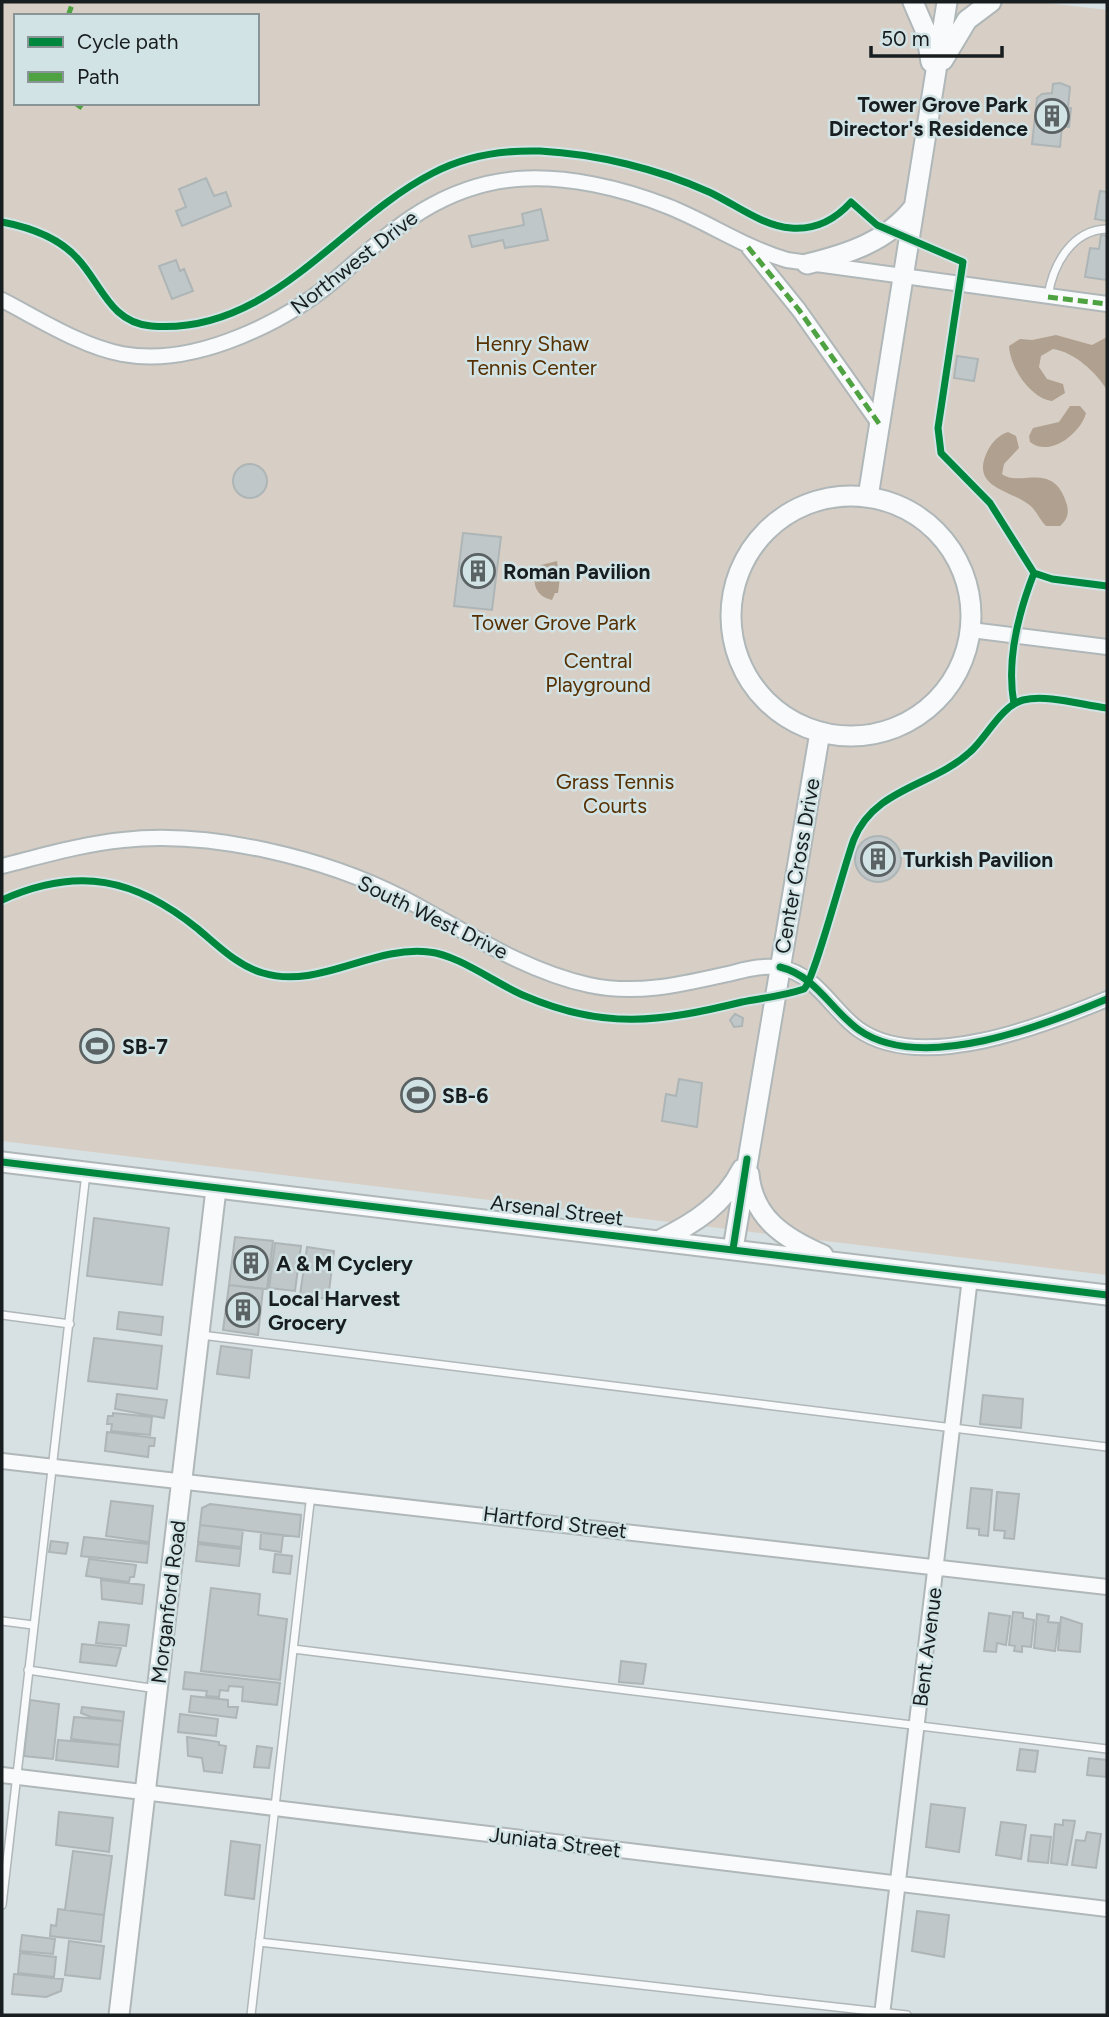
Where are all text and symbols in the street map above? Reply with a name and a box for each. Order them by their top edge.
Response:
legend [14,14,259,105]
scale bar [871,14,1002,58]
text: 50 m [881,26,930,51]
text: Cycle path [77,29,178,54]
text: Path [77,64,119,89]
place label: Tower Grove Park Director's Residence [829,92,1029,141]
building icon: Tower Grove Park Director's Residence [1033,97,1071,135]
street label: Northwest Drive [286,205,422,319]
park label: Henry Shaw Tennis Center [467,331,597,380]
building icon: Roman Pavilion [459,552,497,590]
place label: Roman Pavilion [503,559,651,584]
park label: Tower Grove Park [472,610,637,635]
park label: Central Playground [545,648,651,697]
park label: Grass Tennis Courts [556,769,674,818]
street label: Center Cross Drive [769,776,825,956]
building icon: Turkish Pavilion [859,840,897,878]
place label: Turkish Pavilion [903,847,1053,872]
street label: South West Drive [354,870,512,964]
sports icon: SB-7 [78,1027,116,1065]
place label: SB-7 [122,1034,168,1059]
sports icon: SB-6 [399,1076,437,1114]
place label: SB-6 [442,1083,488,1108]
street label: Arsenal Street [489,1189,625,1231]
building icon: A & M Cyclery [232,1244,270,1282]
place label: A & M Cyclery [276,1251,414,1276]
place label: Local Harvest Grocery [268,1286,400,1335]
building icon: Local Harvest Grocery [224,1291,262,1329]
street label: Hartford Street [482,1501,628,1543]
street label: Morganford Road [146,1519,190,1685]
street label: Bent Avenue [907,1586,947,1708]
street label: Juniata Street [488,1822,622,1862]

